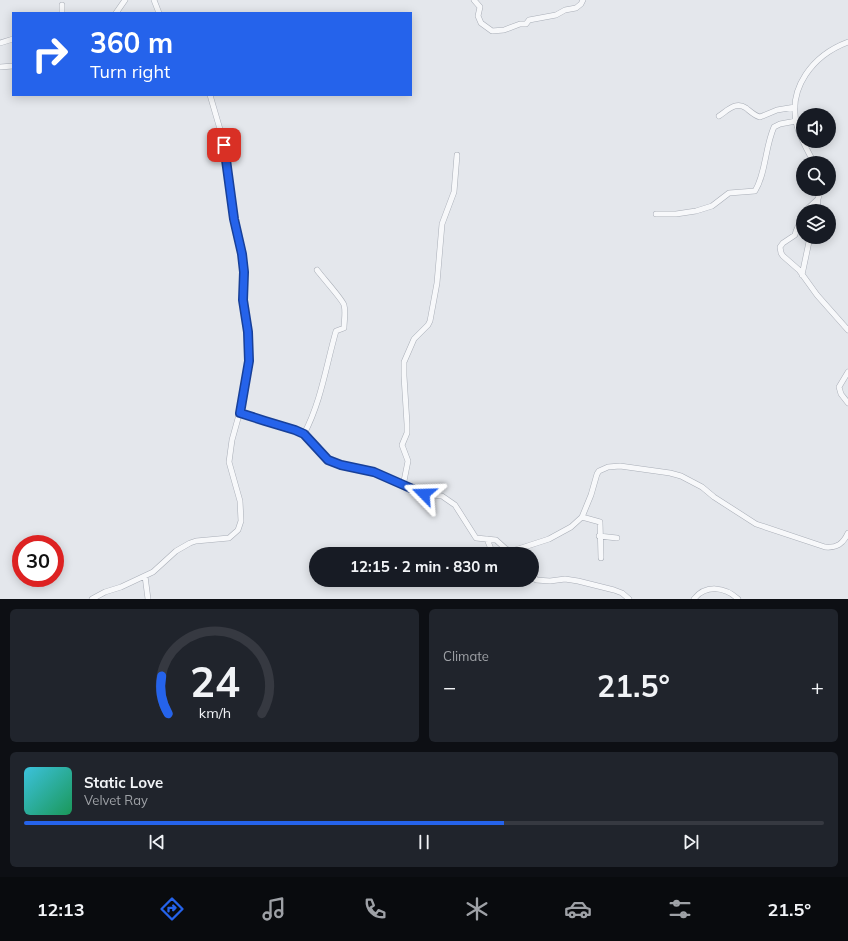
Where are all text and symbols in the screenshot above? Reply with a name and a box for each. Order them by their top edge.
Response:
text: 360 m [90,25,173,60]
icon: right [24,28,76,80]
text: Turn right [90,60,170,83]
map controls [796,108,836,244]
button: sound [796,108,836,148]
pin [207,128,241,162]
icon: arrive [213,134,235,156]
button: search [796,156,836,196]
button: layers [796,204,836,244]
position arrow [403,473,445,515]
speed limit sign: 30 [12,535,64,587]
text: 12:15 · 2 min · 830 m [350,557,498,576]
text: Climate [443,648,489,664]
text: 24 [190,654,239,706]
text: 21.5° [597,667,670,705]
text: − [443,673,456,701]
text: + [811,673,824,701]
text: km/h [198,703,231,721]
text: Static Love [84,773,163,792]
text: Velvet Ray [84,792,148,808]
icon: previous [146,831,168,853]
icon: pause [413,831,435,853]
icon: next [680,831,702,853]
icon: directions [158,895,186,923]
icon: music [260,895,288,923]
icon: phone [361,895,389,923]
icon: climate [463,895,491,923]
icon: car [564,895,592,923]
icon: filters [666,895,694,923]
text: 12:13 [37,898,84,921]
text: 21.5° [768,898,811,921]

